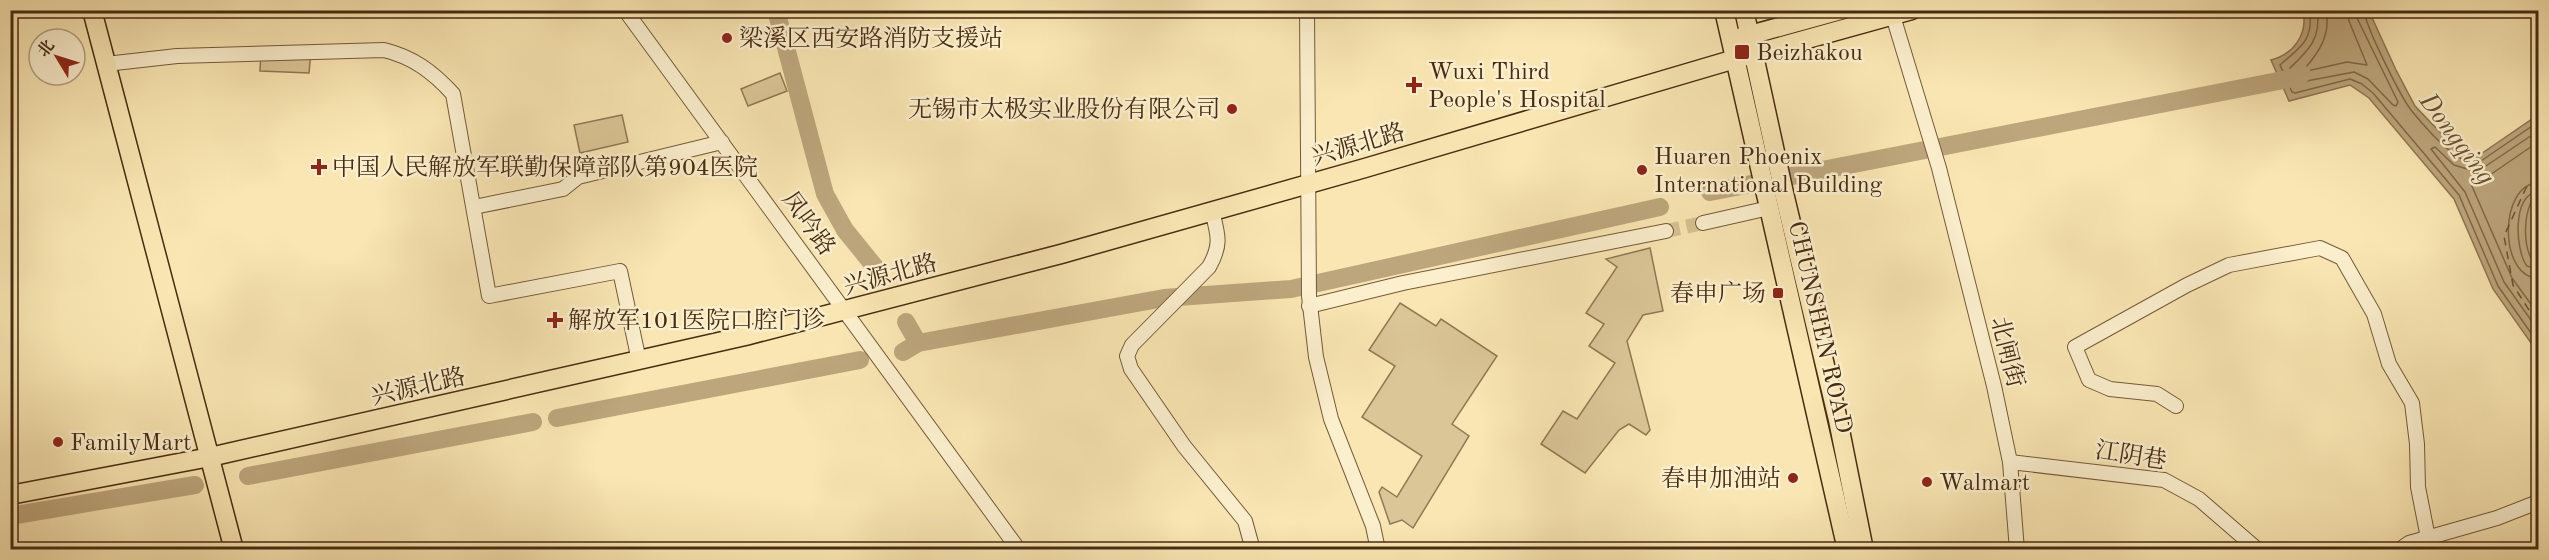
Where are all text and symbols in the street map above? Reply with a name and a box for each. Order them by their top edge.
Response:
place label: 梁溪区西安路消防支援站 [739,25,1003,52]
north arrow [27,27,87,87]
marker: 梁溪区西安路消防支援站 [720,31,734,45]
text: 北 [34,37,58,60]
place label: Beizhakou [1756,42,1863,66]
marker: Beizhakou [1733,43,1751,61]
place label: Wuxi Third People's Hospital [1428,61,1606,113]
marker: Wuxi Third People's Hospital [1405,76,1423,94]
water label: Dongqing [2413,88,2499,190]
place label: 无锡市太极实业股份有限公司 [908,96,1220,123]
marker: 无锡市太极实业股份有限公司 [1225,102,1239,116]
street label: 兴源北路 [1308,118,1408,171]
place label: Huaren Phoenix International Building [1654,146,1883,198]
place label: 中国人民解放军联勤保障部队第904医院 [332,154,758,181]
marker: 中国人民解放军联勤保障部队第904医院 [310,158,328,176]
marker: Huaren Phoenix International Building [1635,163,1649,177]
street label: 凤吟路 [777,186,841,260]
street label: CHUNSHEN ROAD [1783,219,1855,436]
street label: 兴源北路 [840,249,940,300]
place label: 春申广场 [1670,280,1766,307]
marker: 春申广场 [1771,286,1785,300]
place label: 解放军101医院口腔门诊 [568,307,826,334]
marker: 解放军101医院口腔门诊 [546,311,564,329]
street label: 北闸街 [1986,314,2029,390]
street label: 兴源北路 [368,363,468,410]
place label: FamilyMart [70,432,192,456]
marker: FamilyMart [51,435,65,449]
street label: 江阴巷 [2093,437,2169,474]
place label: 春申加油站 [1661,465,1781,492]
marker: 春申加油站 [1786,471,1800,485]
place label: Walmart [1939,472,2030,496]
marker: Walmart [1920,475,1934,489]

